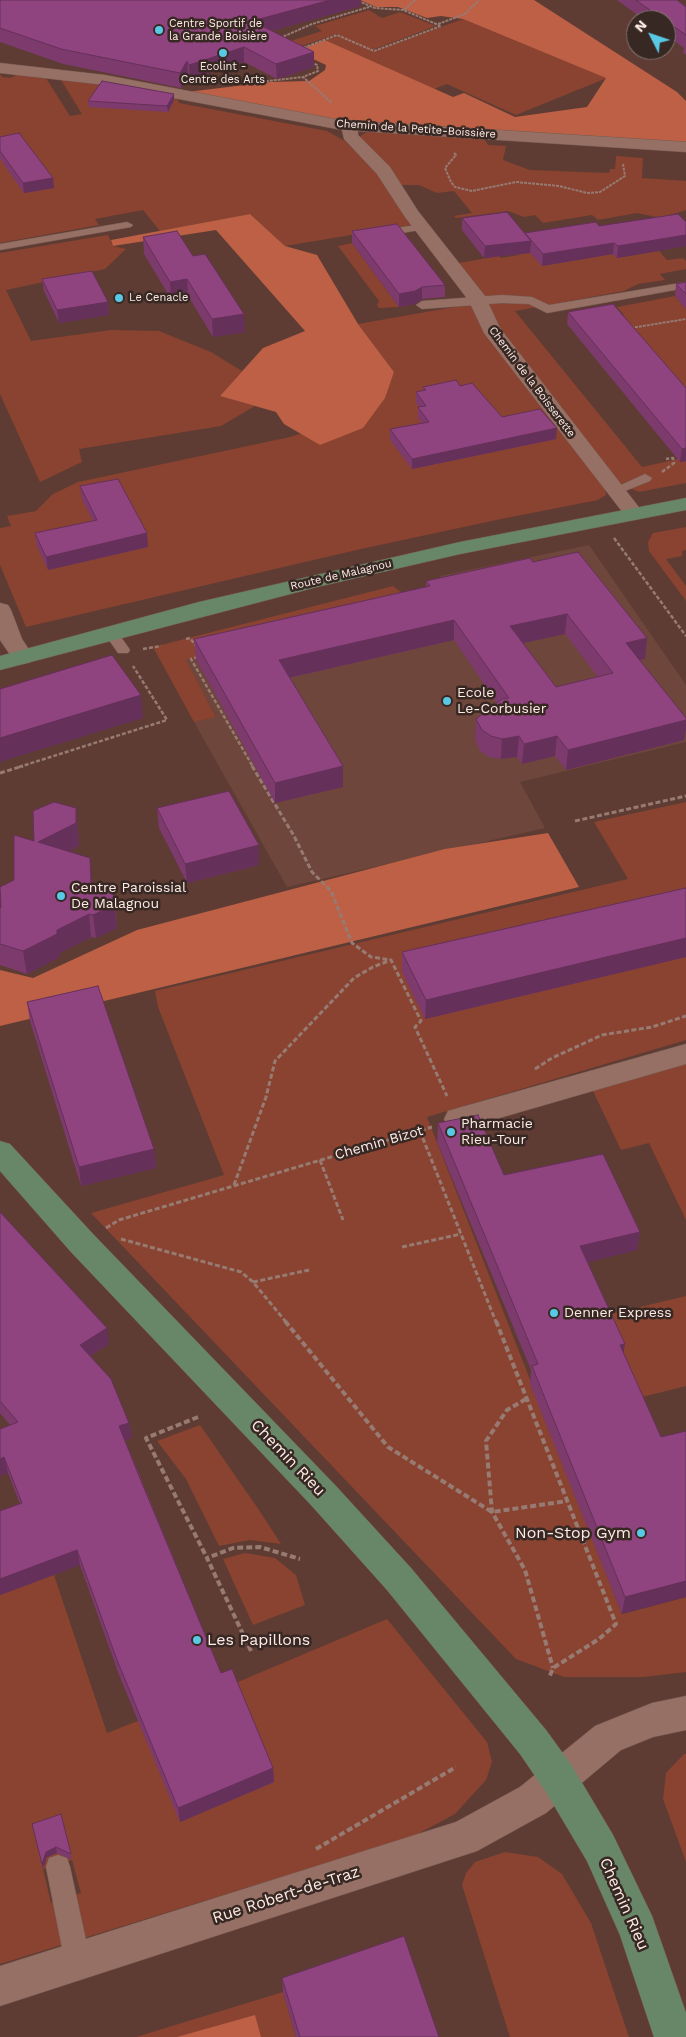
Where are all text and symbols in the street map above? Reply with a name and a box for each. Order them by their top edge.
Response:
north arrow [626,10,676,60]
place label: Centre Sportif de la Grande Boisière [169,17,267,43]
text: N [631,17,650,35]
marker: Centre Sportif de la Grande Boisière [153,24,165,36]
marker: Ecolint - Centre des Arts [217,47,229,59]
place label: Ecolint - Centre des Arts [181,60,265,86]
street label: Chemin de la Petite-Boissière [336,117,496,141]
place label: Le Cenacle [129,291,188,305]
marker: Le Cenacle [113,292,125,304]
street label: Chemin de la Boisserette [486,324,578,440]
street label: Route de Malagnou [289,557,393,593]
place label: Ecole Le-Corbusier [457,685,546,718]
marker: Ecole Le-Corbusier [441,695,453,707]
place label: Centre Paroissial De Malagnou [71,880,186,912]
marker: Centre Paroissial De Malagnou [55,890,67,902]
place label: Pharmacie Rieu-Tour [461,1116,533,1148]
street label: Chemin Bizot [333,1122,425,1164]
marker: Pharmacie Rieu-Tour [445,1126,457,1138]
place label: Denner Express [564,1305,672,1321]
marker: Denner Express [548,1307,560,1319]
street label: Chemin Rieu [247,1416,329,1500]
place label: Non-Stop Gym [515,1523,631,1543]
marker: Non-Stop Gym [635,1527,647,1539]
place label: Les Papillons [207,1630,310,1650]
marker: Les Papillons [191,1634,203,1646]
street label: Chemin Rieu [595,1855,653,1953]
street label: Rue Robert-de-Traz [210,1862,362,1928]

